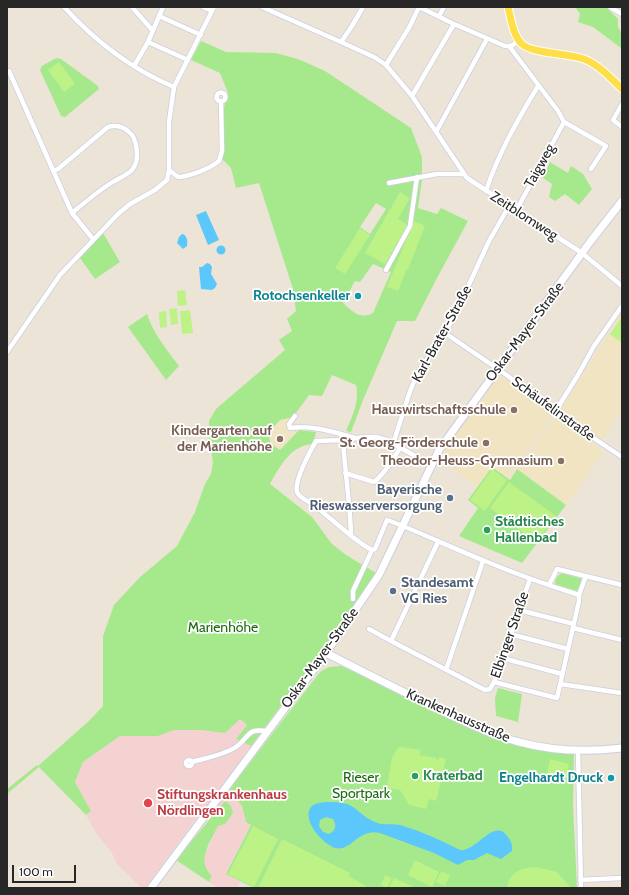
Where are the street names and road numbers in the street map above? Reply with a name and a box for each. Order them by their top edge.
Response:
street label: Taigweg [521,141,559,191]
street label: Zeitblomweg [487,188,561,244]
street label: Oskar-Mayer-Straße [482,279,568,385]
street label: Karl-Brater-Straße [408,283,476,385]
street label: Schäufelinstraße [508,373,598,445]
street label: Elbinger Straße [487,590,533,680]
street label: Oskar-Mayer-Straße [278,604,362,712]
street label: Krankenhausstraße [403,686,513,746]

